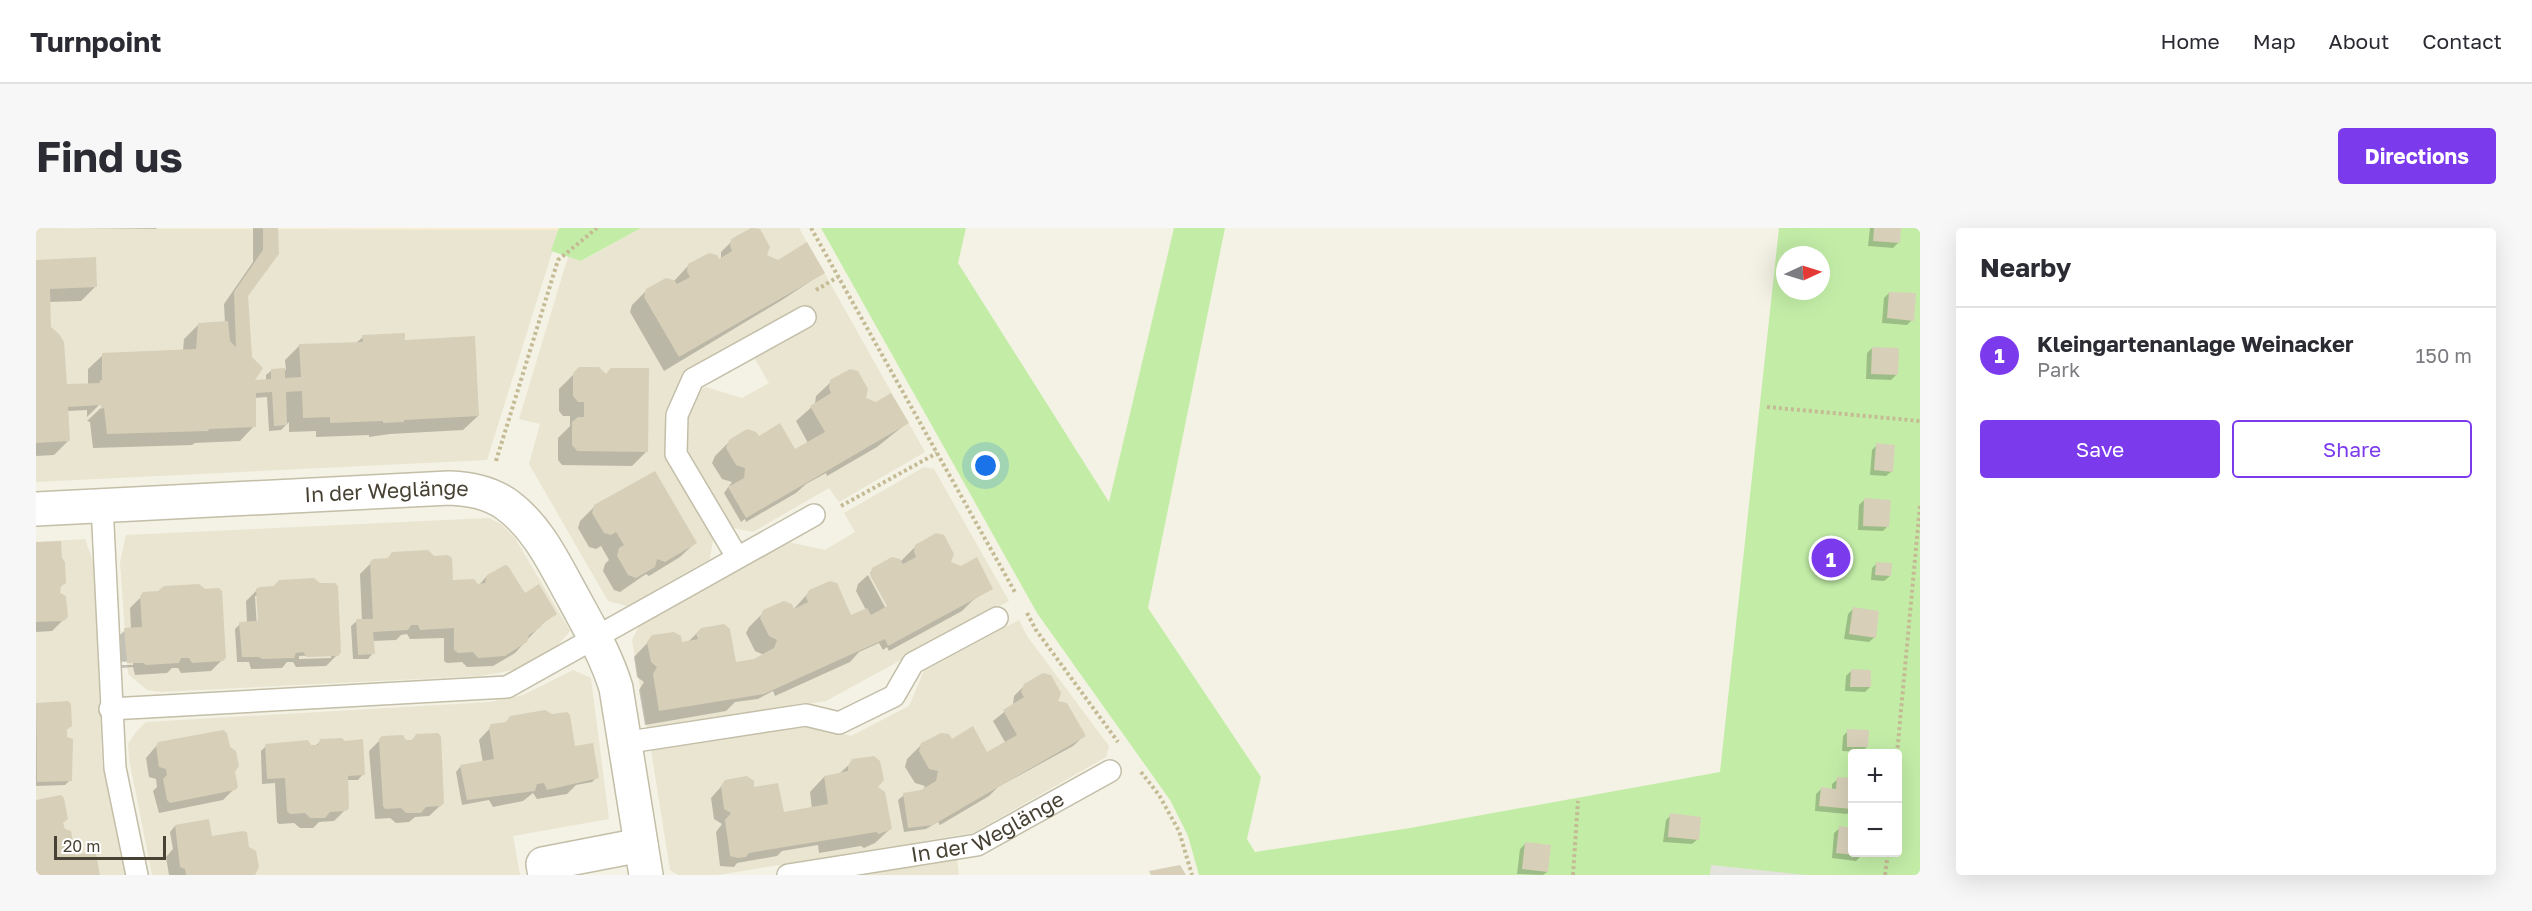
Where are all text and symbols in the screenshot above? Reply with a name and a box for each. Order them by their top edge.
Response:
text: Turnpoint [30,25,161,58]
text: Home [2160,28,2220,54]
text: Map [2253,28,2296,54]
text: About [2329,28,2389,54]
text: Contact [2422,28,2502,54]
button: Directions [2338,128,2496,184]
text: Find us [36,131,183,181]
north arrow [1776,246,1830,300]
text: Nearby [1980,252,2071,283]
text: Kleingartenanlage Weinacker [2037,330,2354,357]
text: 1 [1994,343,2005,367]
text: 150 m [2416,343,2472,367]
text: Park [2037,357,2080,381]
button: Save [1980,420,2220,478]
button: Share [2232,420,2472,478]
your location [971,451,1000,480]
street label: In der Weglänge [304,474,470,507]
pin: 1 [1812,536,1850,580]
map controls [1848,749,1902,857]
button: + [1848,749,1902,803]
street label: In der Weglänge [909,785,1068,867]
button: − [1848,803,1902,857]
scale bar [54,833,166,860]
text: 20 m [63,836,100,856]

